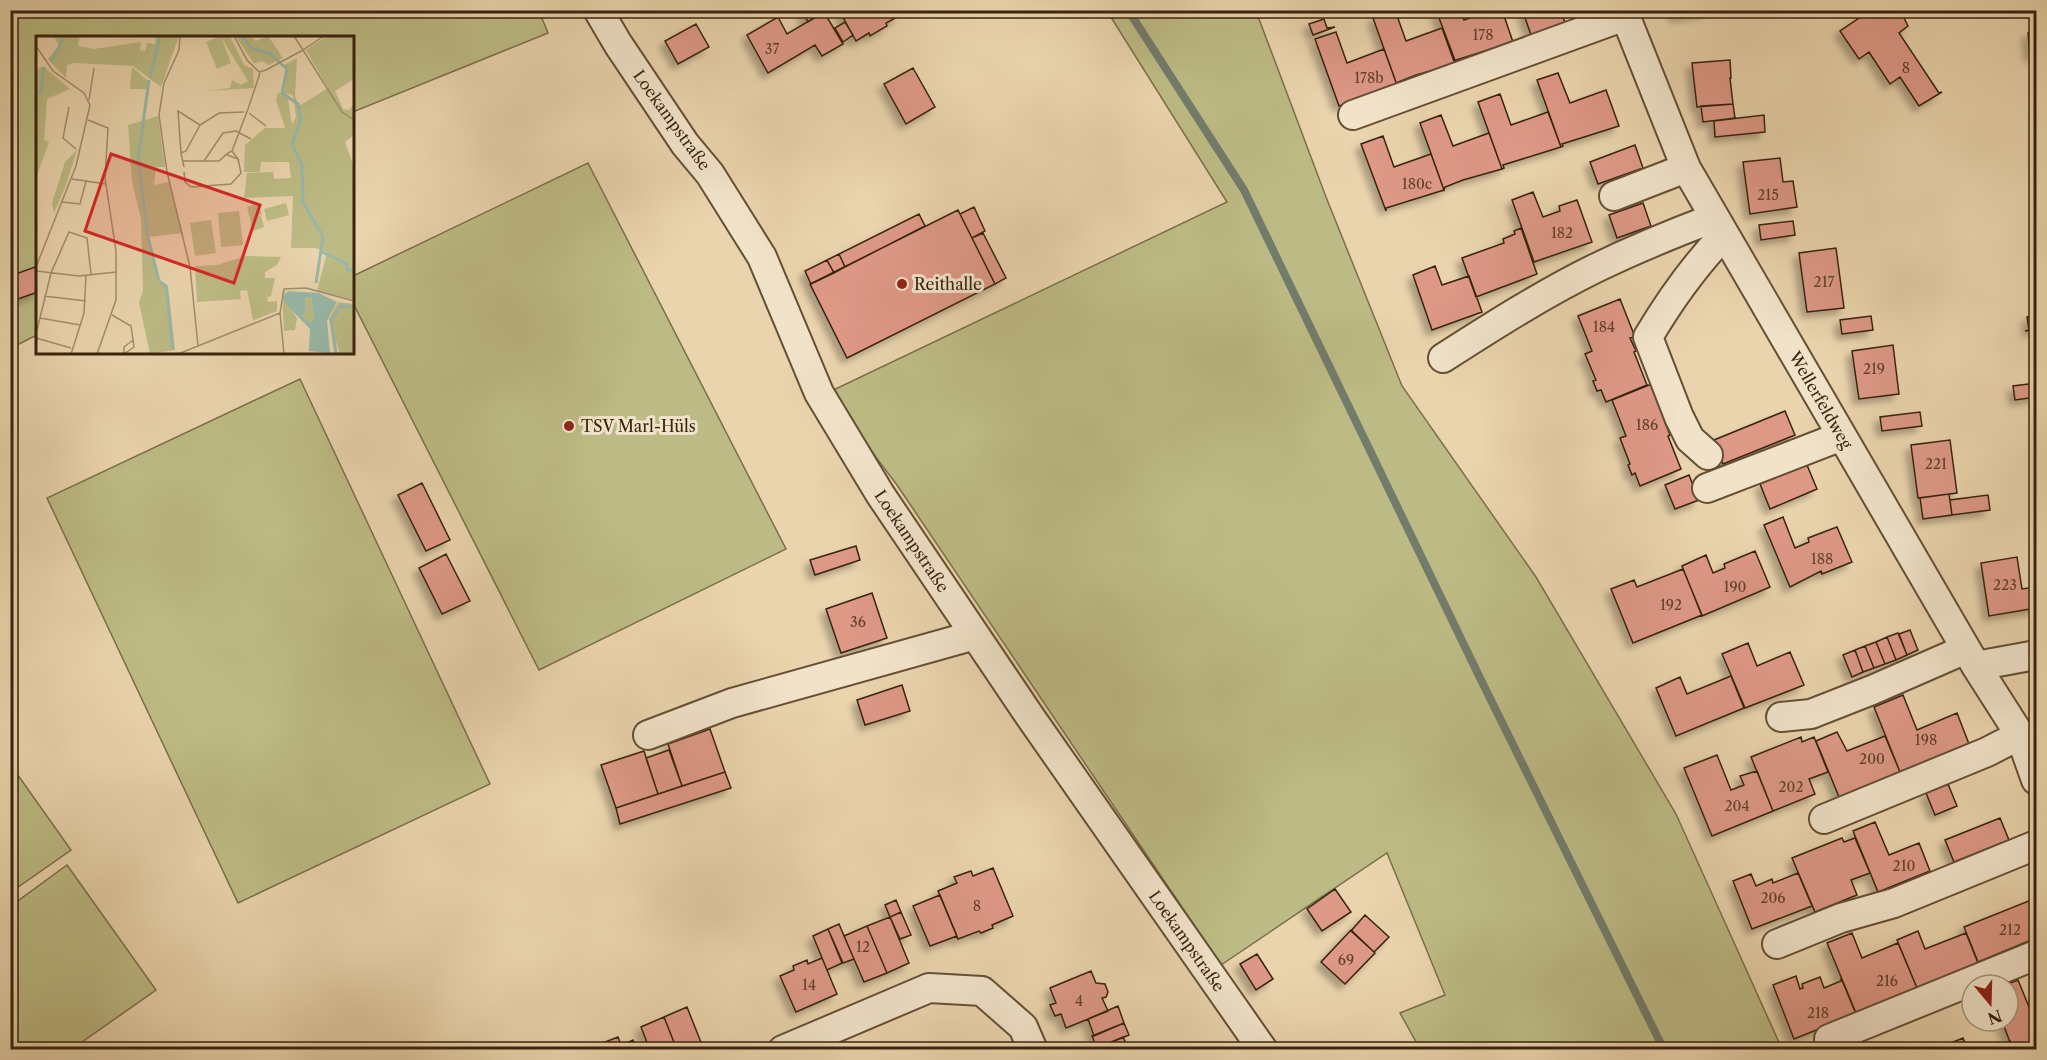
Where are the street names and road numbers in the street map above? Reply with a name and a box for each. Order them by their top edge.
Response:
street label: Loekampstraße [629,66,715,174]
street label: Wellerfeldweg [1784,347,1857,453]
street label: Loekampstraße [870,486,954,596]
street label: Loekampstraße [1145,886,1229,996]

